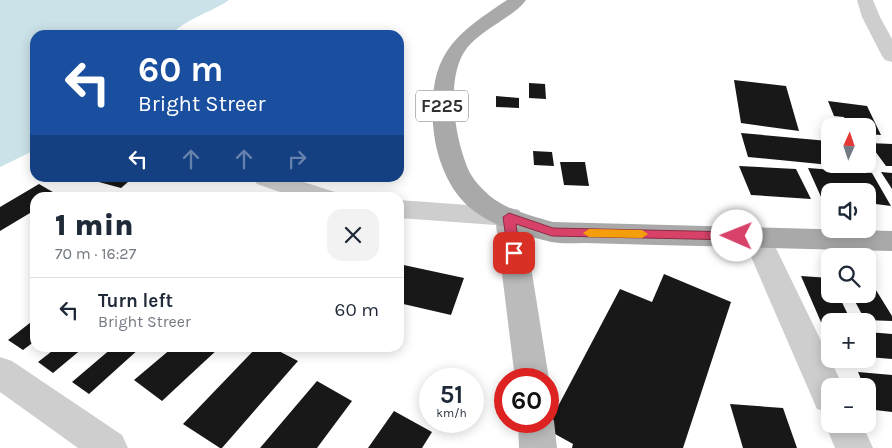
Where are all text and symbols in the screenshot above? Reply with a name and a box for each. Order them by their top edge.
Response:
text: 60 m [138,49,223,90]
icon: left [55,50,120,115]
road number: F225 [416,90,468,122]
text: Bright Streer [138,91,265,117]
north arrow [821,118,876,172]
map controls [821,118,876,433]
icon: left [124,145,152,173]
icon: ahead [177,145,205,173]
icon: ahead [230,145,258,173]
icon: right [283,145,311,173]
button: sound [821,183,876,238]
text: 1 min [55,207,134,243]
button: close [327,209,379,261]
position arrow [710,209,762,261]
pin [493,232,535,274]
icon: arrive [500,239,528,267]
text: 70 m · 16:27 [55,244,136,263]
button: search [821,248,876,303]
text: Turn left [98,290,173,312]
icon: left [55,296,83,324]
text: 60 m [335,299,379,321]
text: Bright Streer [98,312,191,331]
button: + [821,313,876,368]
speed limit sign: 60 [494,368,559,433]
button: − [821,378,876,433]
text: 51 [440,380,463,409]
text: km/h [436,406,467,420]

